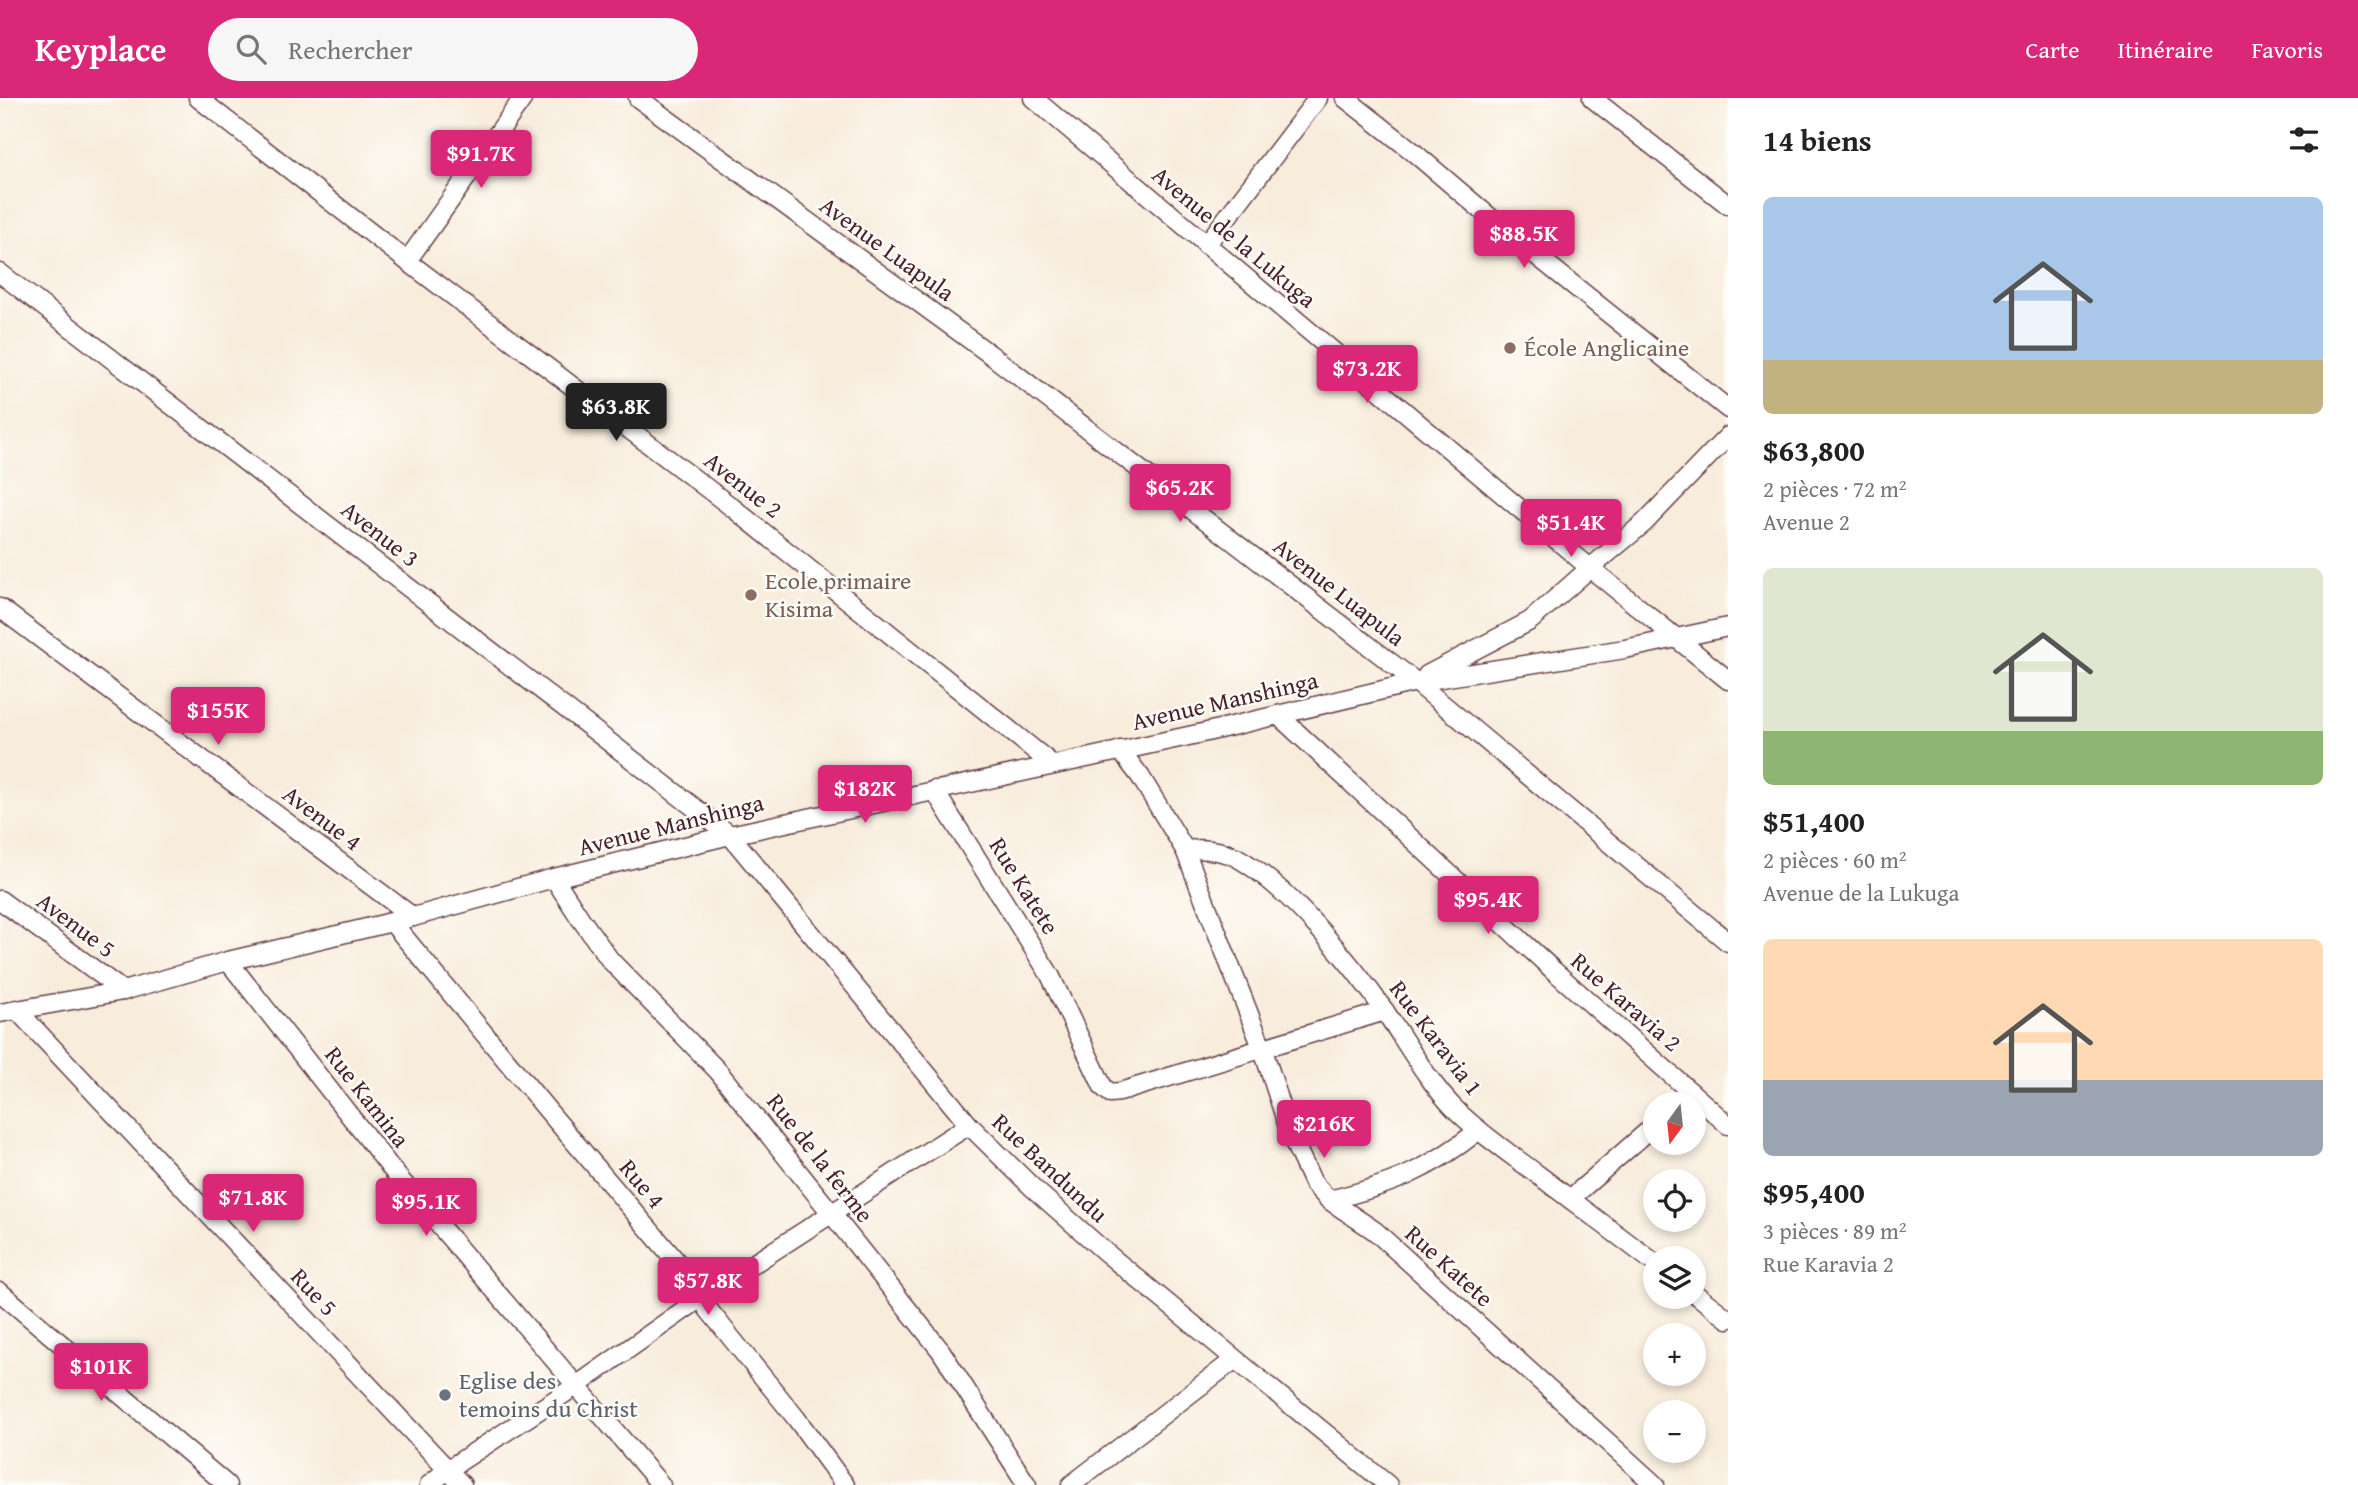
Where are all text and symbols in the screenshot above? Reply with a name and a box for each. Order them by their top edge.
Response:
search box [208,18,698,81]
text: Keyplace [35,25,166,73]
icon: search [232,30,270,68]
text: Rechercher [288,30,412,69]
text: Carte [2026,32,2080,67]
text: Itinéraire [2118,32,2213,67]
text: Favoris [2251,32,2323,67]
text: 14 biens [1763,118,1872,162]
icon: filters [2285,121,2323,159]
pin: $91.7K [424,130,538,190]
text: $91.7K [447,136,515,169]
street label: Avenue de la Lukuga [1145,157,1325,316]
street label: Avenue Luapula [813,188,962,310]
pin: $88.5K [1467,211,1581,270]
text: $88.5K [1490,216,1558,249]
icon: home [1980,243,2106,369]
place label: École Anglicaine [1524,330,1689,365]
marker: École Anglicaine [1502,340,1518,356]
pin: $73.2K [1310,345,1424,405]
text: $73.2K [1333,351,1401,384]
pin: $63.8K [559,384,673,443]
text: $63.8K [582,389,650,422]
text: $63,800 [1763,428,1865,472]
street label: Avenue 2 [697,443,790,526]
pin: $65.2K [1123,464,1237,524]
text: $65.2K [1146,470,1214,503]
text: 2 pièces · 72 m² [1763,472,1907,505]
street label: Avenue 3 [334,492,427,575]
pin: $51.4K [1514,500,1628,559]
text: $51.4K [1537,505,1605,538]
text: Avenue 2 [1763,505,1850,538]
street label: Avenue Luapula [1266,529,1413,655]
place label: Ecole primaire Kisima [765,563,911,626]
marker: Ecole primaire Kisima [743,587,759,603]
icon: home [1980,614,2106,740]
street label: Avenue Manshinga [1128,662,1322,739]
pin: $155K [169,688,267,747]
text: $155K [187,693,249,726]
pin: $182K [816,766,914,825]
text: $182K [834,771,896,804]
street label: Avenue 4 [276,776,369,859]
street label: Avenue Manshinga [574,784,768,864]
text: $51,400 [1763,799,1865,843]
street label: Rue Katete [981,831,1068,941]
text: 2 pièces · 60 m² [1763,843,1907,876]
pin: $95.4K [1431,876,1545,936]
text: Avenue de la Lukuga [1763,876,1959,909]
text: $95.4K [1454,882,1522,915]
street label: Avenue 5 [30,883,123,966]
street label: Rue Karavia 2 [1563,944,1689,1060]
street label: Rue Karavia 1 [1381,973,1491,1103]
icon: home [1980,985,2106,1111]
street label: Rue Kamina [317,1039,419,1155]
street label: Rue de la ferme [759,1086,882,1230]
north arrow [1643,1092,1706,1155]
map controls [1643,1092,1706,1463]
pin: $216K [1275,1100,1373,1160]
street label: Rue Bandundu [985,1105,1116,1231]
text: $216K [1293,1106,1355,1139]
street label: Rue 4 [611,1151,673,1216]
button: locate [1643,1169,1706,1232]
text: $95,400 [1763,1170,1865,1214]
pin: $71.8K [196,1174,310,1234]
pin: $95.1K [369,1178,483,1238]
text: $71.8K [219,1180,287,1213]
text: $95.1K [392,1184,460,1217]
text: 3 pièces · 89 m² [1763,1214,1907,1247]
street label: Rue Katete [1397,1216,1501,1315]
button: layers [1643,1246,1706,1309]
text: Rue Karavia 2 [1763,1247,1894,1280]
pin: $57.8K [651,1258,765,1317]
street label: Rue 5 [283,1260,346,1324]
text: $57.8K [674,1263,742,1296]
button: + [1643,1323,1706,1386]
pin: $101K [52,1344,150,1403]
text: $101K [70,1349,132,1382]
place label: Eglise des temoins du Christ [459,1363,638,1426]
marker: Eglise des temoins du Christ [437,1387,453,1403]
button: − [1643,1400,1706,1463]

